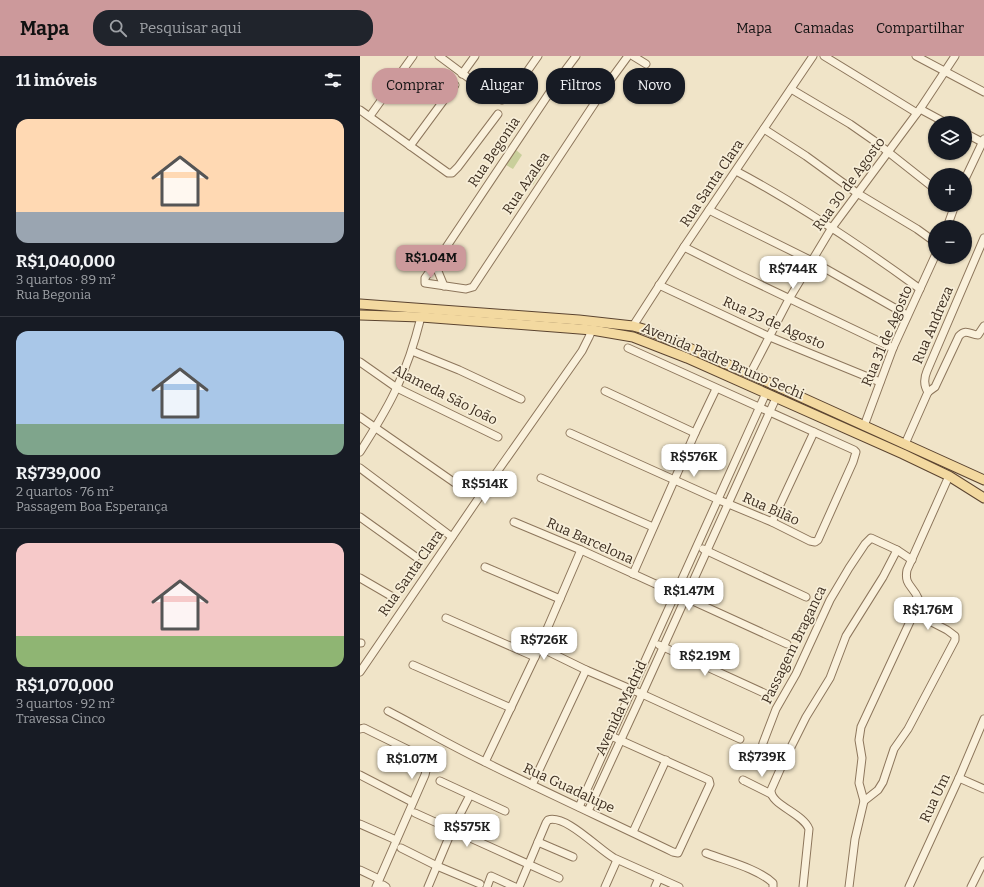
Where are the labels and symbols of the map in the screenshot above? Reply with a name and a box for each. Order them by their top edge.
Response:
street label: Rua Begonia [464,113,524,190]
street label: Rua 30 de Agosto [809,134,889,234]
street label: Rua Santa Clara [677,136,748,230]
street label: Rua Azalea [499,148,553,217]
pin: R$1.04M [394,245,468,279]
pin: R$744K [760,256,826,290]
street label: Rua 31 de Agosto [858,283,916,389]
street label: Rua Andreza [909,283,957,366]
street label: Rua 23 de Agosto [720,293,828,353]
street label: Avenida Padre Bruno Sechi [639,319,807,403]
street label: Alameda São João [390,361,500,429]
pin: R$576K [661,444,727,478]
pin: R$514K [452,471,518,505]
street label: Rua Bilão [740,489,802,529]
street label: Rua Barcelona [544,514,636,568]
street label: Rua Santa Clara [375,526,447,620]
pin: R$1.47M [652,578,726,612]
street label: Passagem Braganca [758,583,830,707]
pin: R$1.76M [891,597,965,631]
pin: R$726K [511,627,577,661]
pin: R$2.19M [668,643,742,677]
street label: Avenida Madrid [592,658,650,758]
pin: R$739K [729,744,795,778]
pin: R$1.07M [375,746,449,780]
street label: Rua Guadalupe [521,759,617,817]
street label: Rua Um [916,770,954,825]
pin: R$575K [434,814,500,848]

